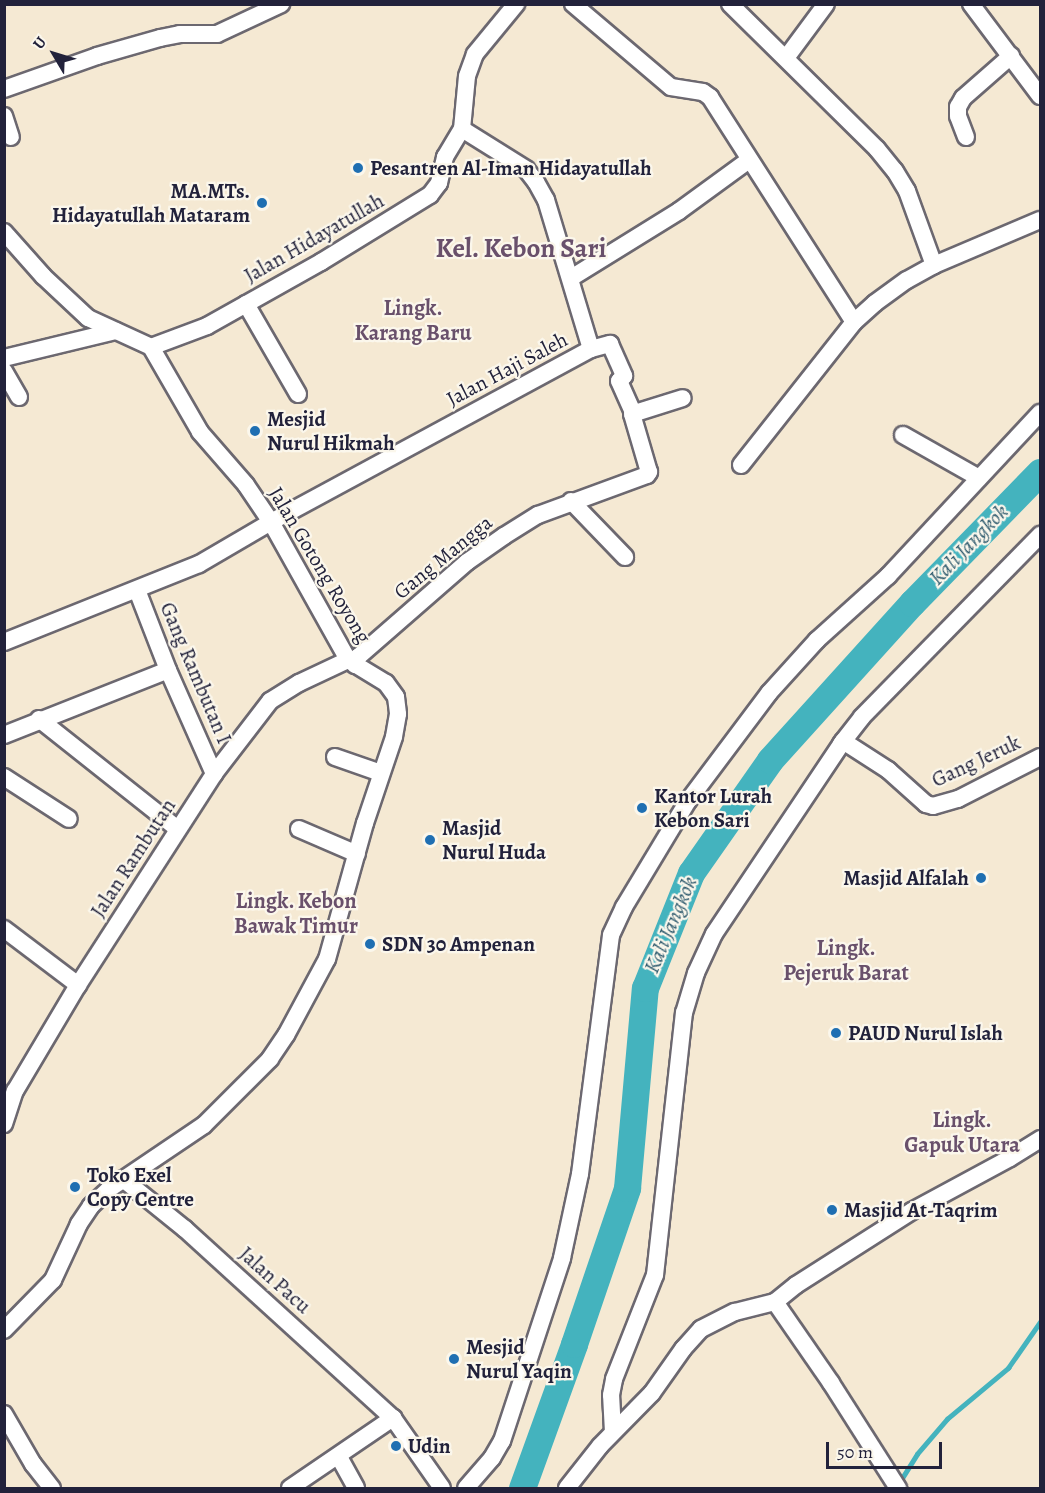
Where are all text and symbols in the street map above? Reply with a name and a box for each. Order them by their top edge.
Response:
north arrow [24,24,84,84]
text: U [28,32,52,54]
place label: Pesantren Al-Iman Hidayatullah [370,155,652,181]
marker: Pesantren Al-Iman Hidayatullah [351,161,365,175]
place label: MA.MTs. Hidayatullah Mataram [52,178,250,228]
street label: Jalan Hidayatullah [240,188,388,288]
marker: MA.MTs. Hidayatullah Mataram [255,196,269,210]
district label: Kel. Kebon Sari [435,233,607,265]
district label: Lingk. Karang Baru [354,295,472,346]
street label: Jalan Haji Saleh [442,327,572,411]
place label: Mesjid Nurul Hikmah [267,406,395,456]
marker: Mesjid Nurul Hikmah [248,424,262,438]
street label: Jalan Gotong Royong [263,482,377,648]
water label: Kali Jangkok [924,499,1014,591]
street label: Gang Mangga [389,510,497,604]
street label: Gang Rambutan I [155,598,237,748]
street label: Gang Jeruk [928,729,1024,793]
place label: Kantor Lurah Kebon Sari [654,783,772,833]
street label: Jalan Rambutan [85,794,181,922]
marker: Kantor Lurah Kebon Sari [635,801,649,815]
place label: Masjid Nurul Huda [442,815,546,865]
marker: Masjid Nurul Huda [423,833,437,847]
place label: Masjid Alfalah [843,865,969,891]
marker: Masjid Alfalah [974,871,988,885]
water label: Kali Jangkok [639,873,703,977]
district label: Lingk. Kebon Bawak Timur [234,888,358,939]
place label: SDN 30 Ampenan [382,931,535,957]
district label: Lingk. Pejeruk Barat [783,935,909,986]
marker: SDN 30 Ampenan [363,937,377,951]
place label: PAUD Nurul Islah [848,1020,1003,1046]
marker: PAUD Nurul Islah [829,1026,843,1040]
district label: Lingk. Gapuk Utara [904,1107,1020,1158]
place label: Toko Exel Copy Centre [87,1162,194,1212]
marker: Toko Exel Copy Centre [68,1180,82,1194]
place label: Masjid At-Taqrim [844,1197,998,1223]
marker: Masjid At-Taqrim [825,1203,839,1217]
street label: Jalan Pacu [234,1241,316,1319]
place label: Mesjid Nurul Yaqin [466,1334,572,1384]
marker: Mesjid Nurul Yaqin [447,1352,461,1366]
scale bar [829,1430,944,1468]
place label: Udin [408,1433,451,1459]
marker: Udin [389,1439,403,1453]
text: 50 m [837,1440,873,1464]

